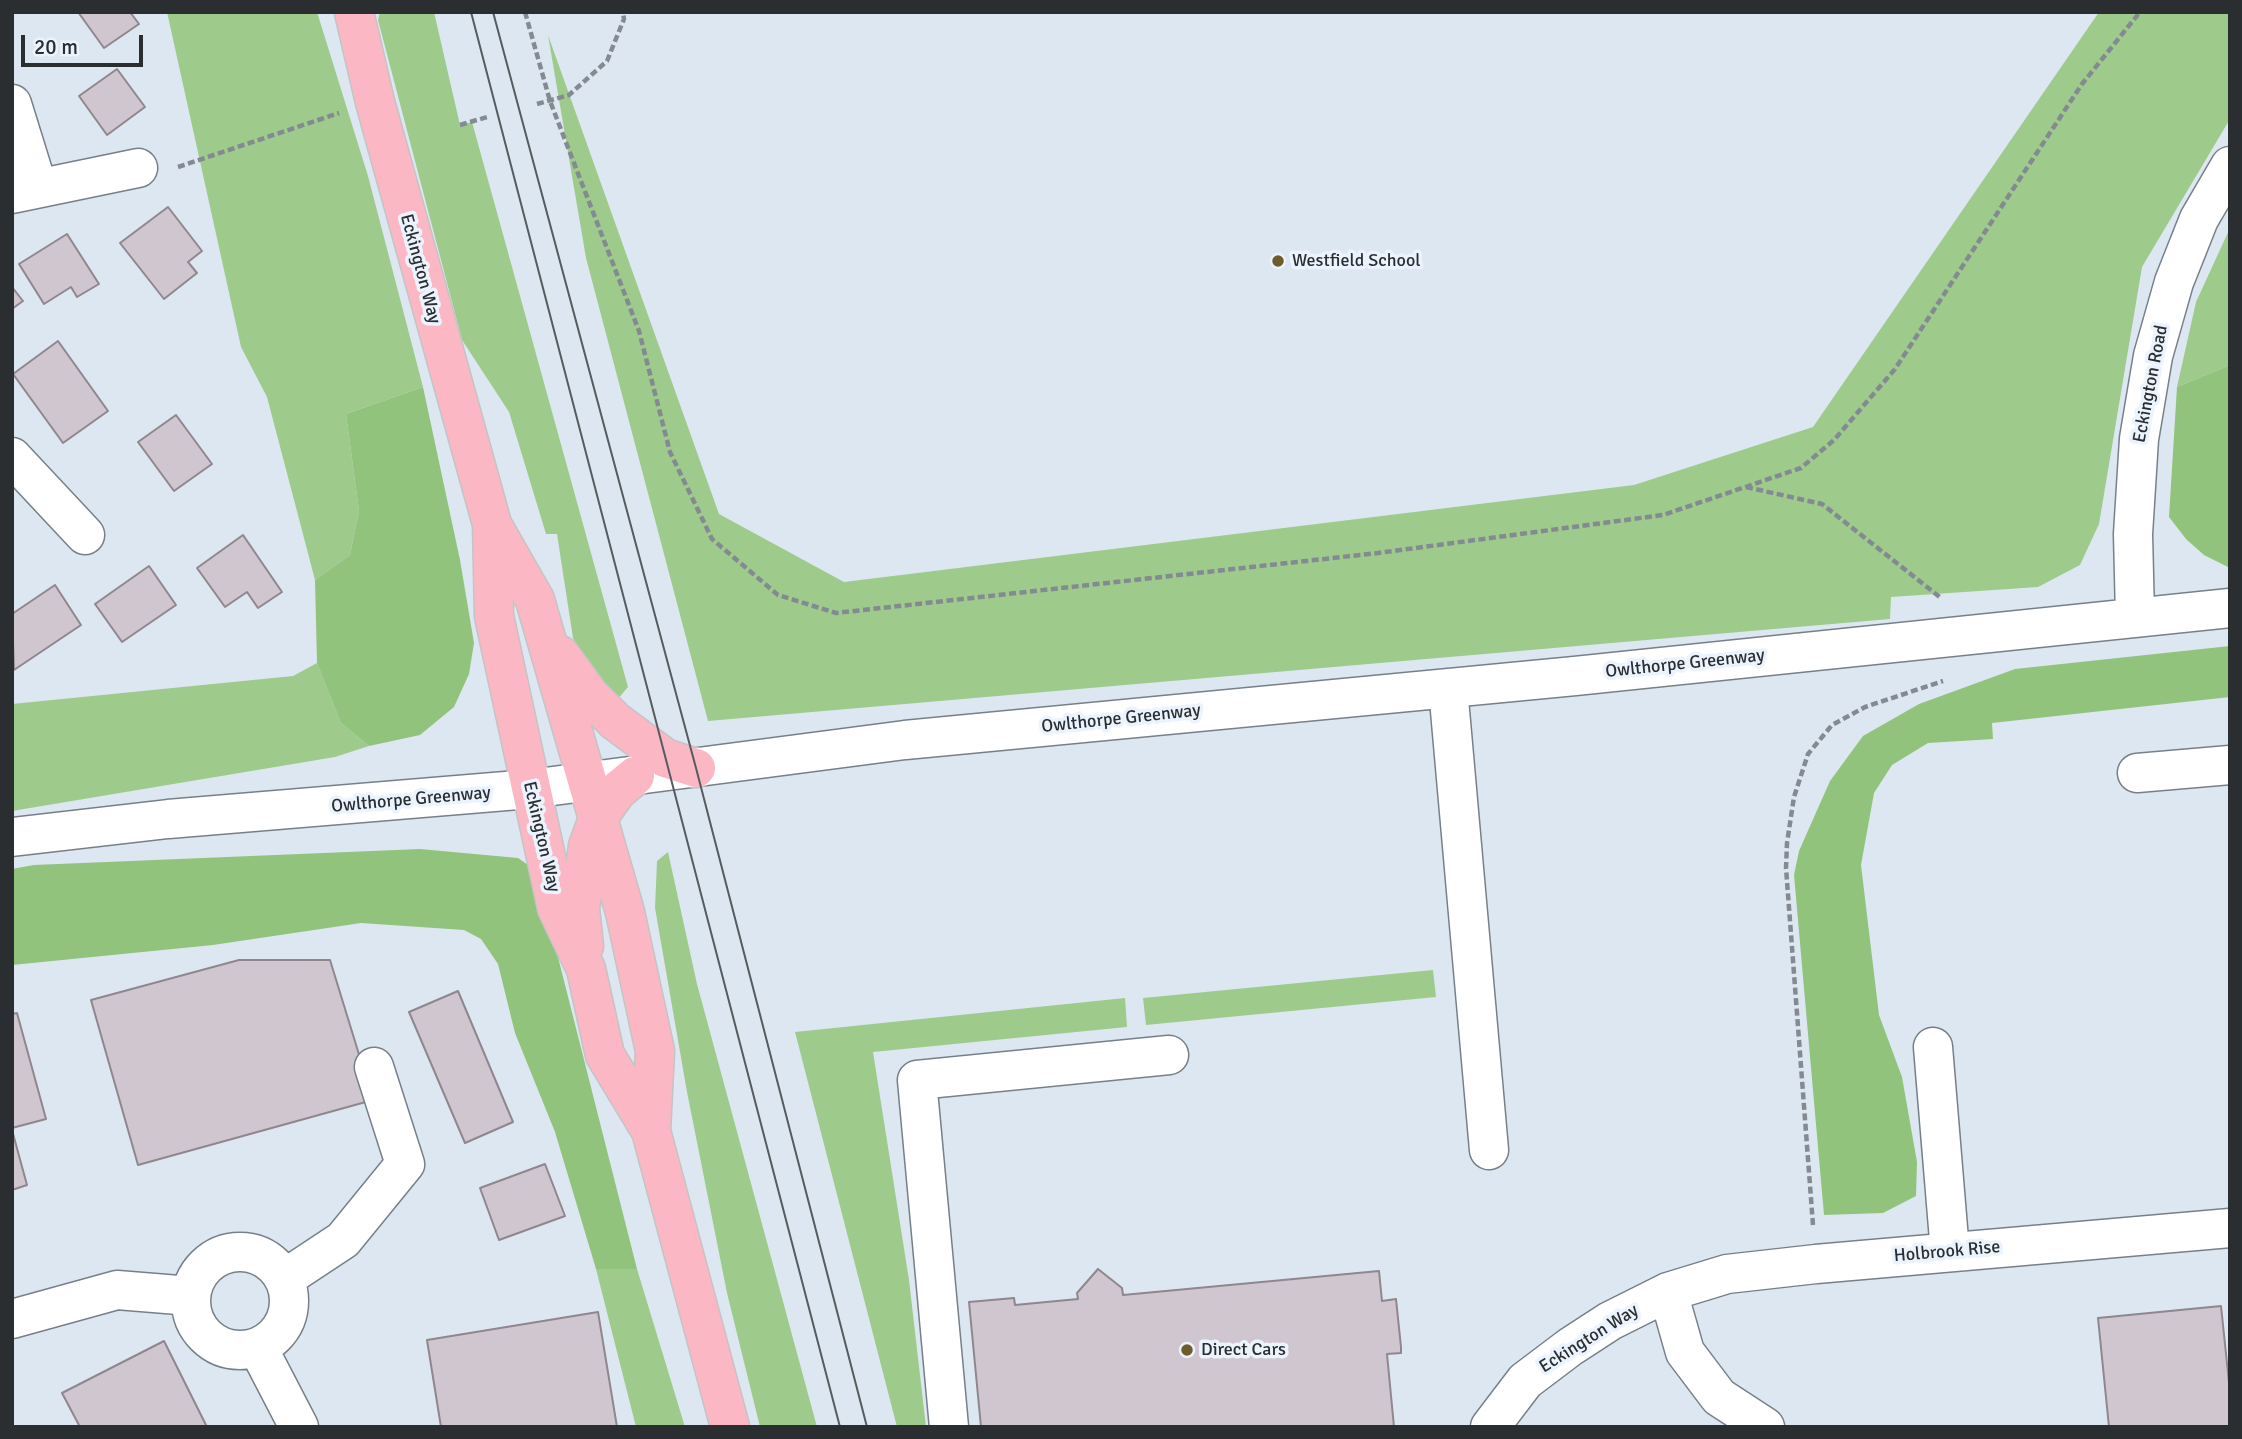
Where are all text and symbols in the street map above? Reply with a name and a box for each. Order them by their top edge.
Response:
scale bar [24,21,147,65]
text: 20 m [34,34,78,60]
street label: Eckington Way [395,212,445,326]
place label: Westfield School [1292,250,1421,272]
marker: Westfield School [1270,253,1286,269]
street label: Eckington Road [2129,323,2173,445]
street label: Owlthorpe Greenway [1604,645,1766,683]
street label: Owlthorpe Greenway [1040,700,1202,738]
street label: Eckington Way [518,780,564,894]
street label: Owlthorpe Greenway [330,782,492,818]
street label: Holbrook Rise [1893,1237,2001,1267]
street label: Eckington Way [1535,1300,1643,1378]
place label: Direct Cars [1201,1339,1286,1361]
marker: Direct Cars [1179,1342,1195,1358]

